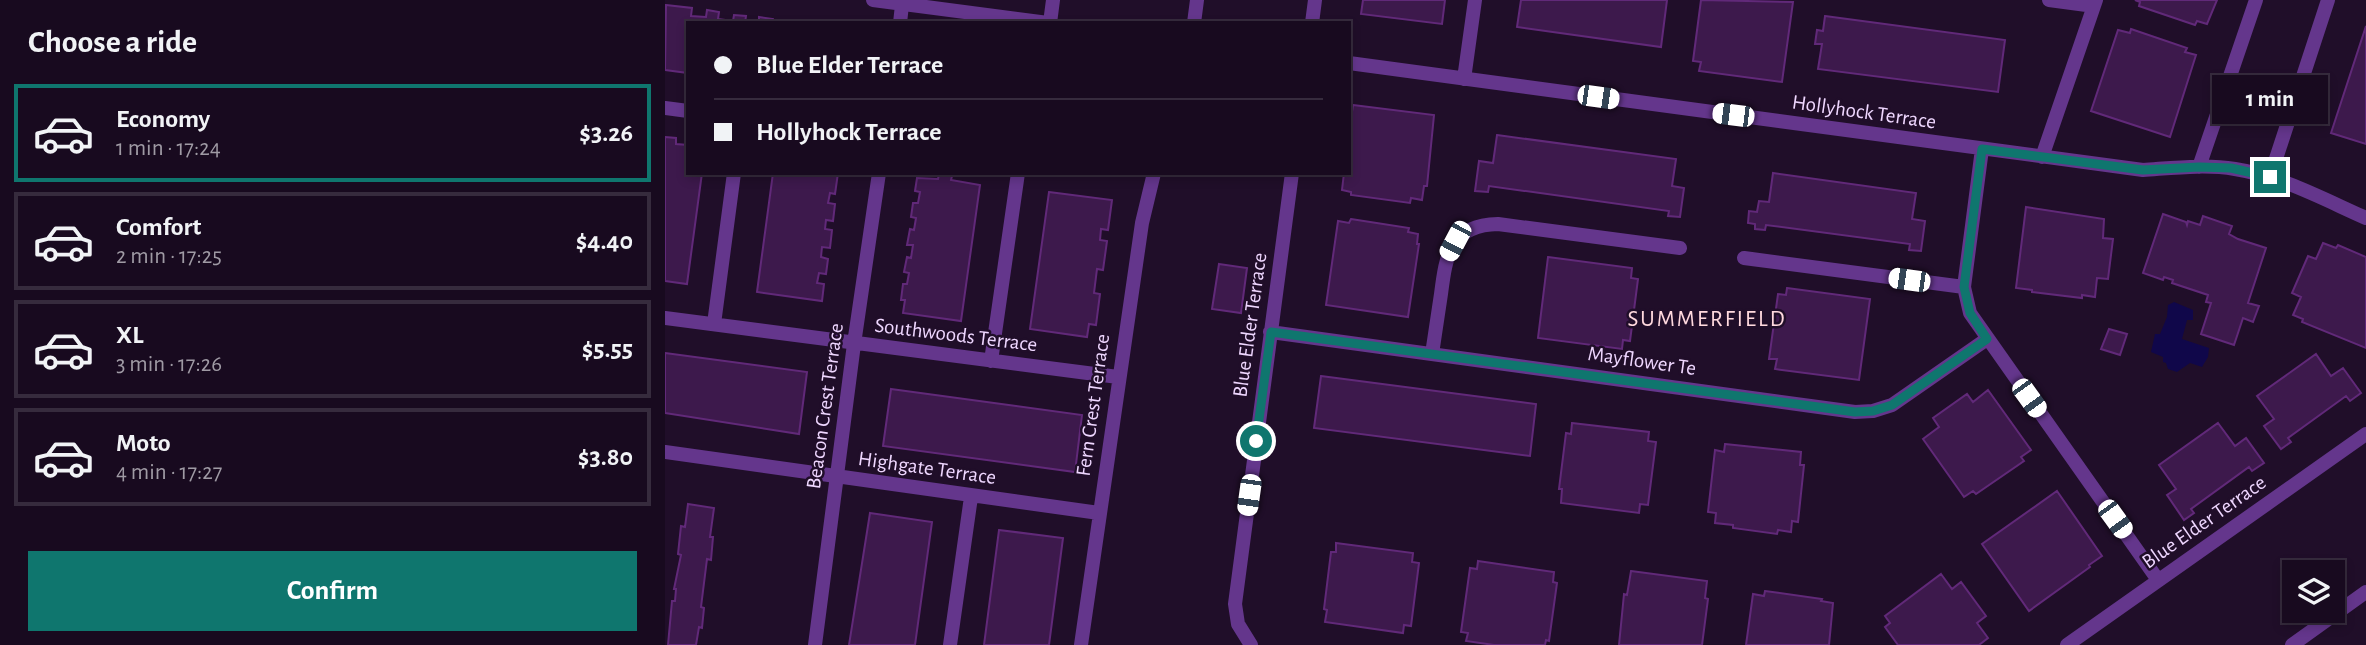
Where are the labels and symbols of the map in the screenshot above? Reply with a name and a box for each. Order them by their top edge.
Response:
callout: 1 min [2212,76,2328,124]
car [1576,84,1621,110]
street label: Hollyhock Terrace [1791,91,1937,133]
car [1711,102,1756,128]
route end [2254,161,2286,193]
car [1436,218,1475,264]
street label: Blue Elder Terrace [1229,251,1271,399]
car [1887,267,1932,293]
district label: SUMMERFIELD [1627,308,1787,331]
street label: Southwoods Terrace [873,315,1039,355]
street label: Beacon Crest Terrace [803,322,847,490]
street label: Fern Crest Terrace [1073,333,1113,477]
street label: Mayflower Te [1587,343,1697,379]
car [2009,375,2050,421]
route start [1240,425,1272,457]
street label: Highgate Terrace [857,448,997,488]
street label: Blue Elder Terrace [2138,472,2270,572]
car [1236,473,1263,517]
car [2095,496,2136,542]

